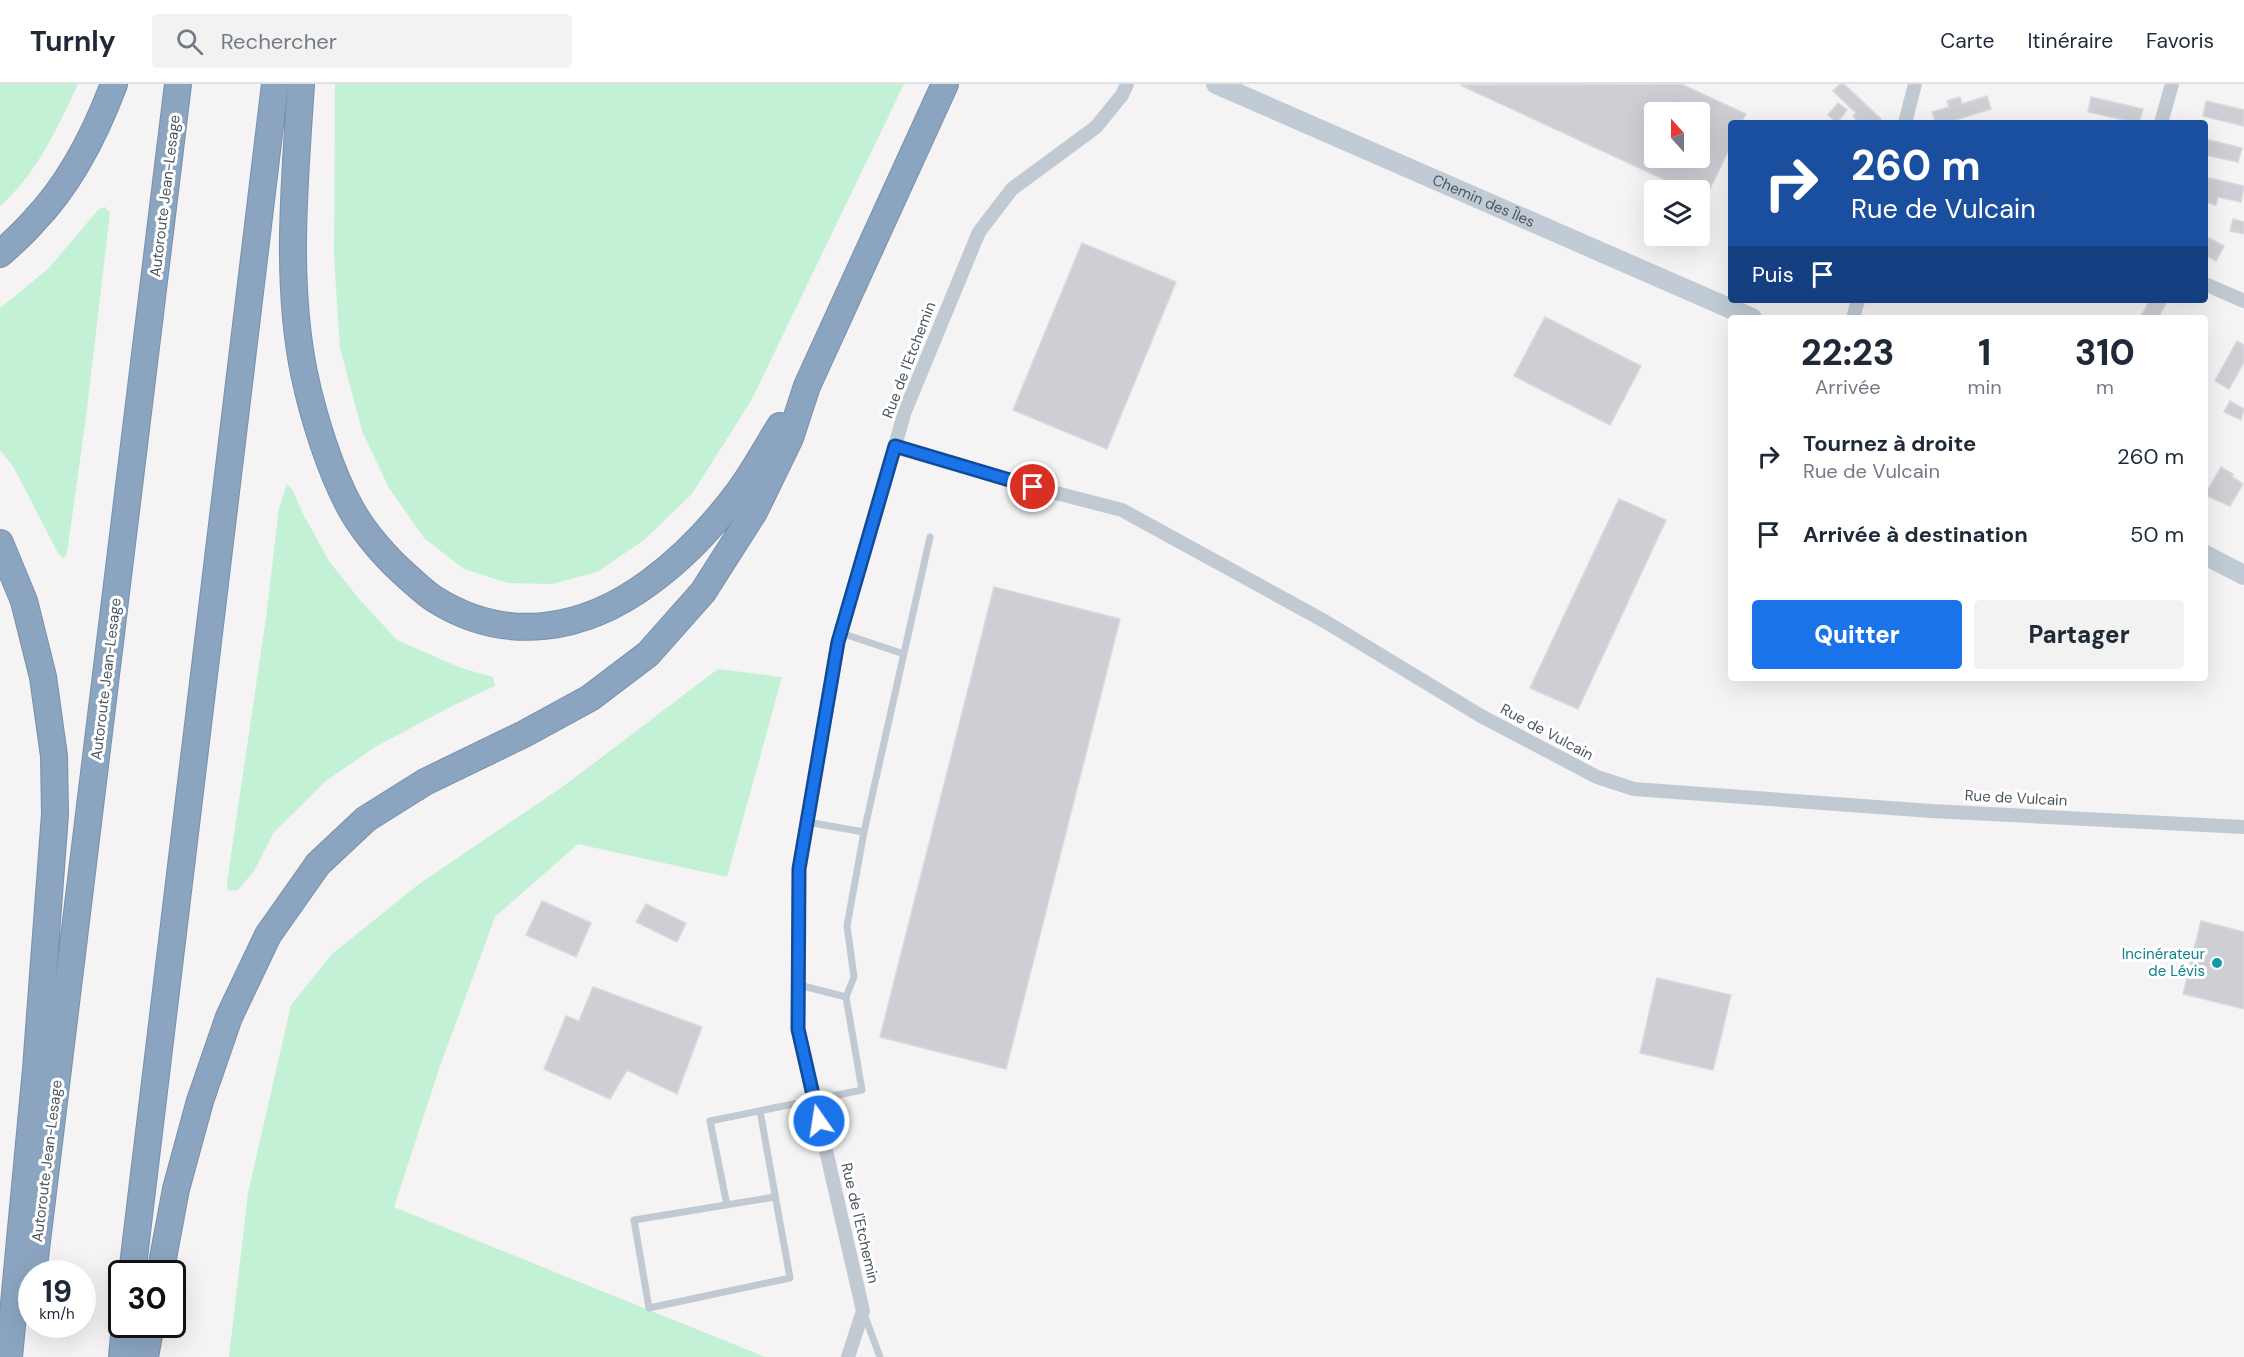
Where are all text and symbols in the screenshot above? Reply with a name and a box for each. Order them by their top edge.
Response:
search box [152,14,572,68]
text: Turnly [30,23,116,60]
icon: search [173,25,206,58]
text: Rechercher [221,27,337,56]
text: Carte [1940,27,1994,55]
text: Itinéraire [2027,27,2113,55]
text: Favoris [2146,27,2214,55]
north arrow [1644,102,1710,168]
map controls [1644,102,1710,246]
street label: Autoroute Jean-Lesage [145,114,185,278]
text: 260 m [1851,138,1981,193]
icon: right [1752,144,1830,222]
street label: Chemin des Îles [1429,170,1538,232]
button: layers [1644,180,1710,246]
text: Rue de Vulcain [1851,191,2036,226]
icon: arrive [1806,258,1839,291]
text: Puis [1752,260,1794,289]
street label: Rue de l'Etchemin [878,299,940,421]
text: 22:23 [1801,329,1895,376]
text: 1 [1978,329,1991,376]
text: 310 [2075,329,2135,376]
text: Arrivée [1815,374,1881,400]
text: min [1968,374,2002,400]
text: m [2096,374,2114,400]
text: Tournez à droite [1803,429,1976,458]
icon: right [1752,440,1785,473]
text: 260 m [2117,442,2184,471]
text: Rue de Vulcain [1803,458,1940,484]
pin [1007,461,1058,512]
icon: arrive [1016,470,1049,503]
icon: arrive [1752,518,1785,551]
text: Arrivée à destination [1803,520,2028,549]
text: 50 m [2130,520,2184,549]
street label: Autoroute Jean-Lesage [86,597,126,761]
button: Quitter [1752,600,1962,669]
button: Partager [1974,600,2184,669]
street label: Rue de Vulcain [1497,699,1597,765]
street label: Rue de Vulcain [1964,785,2068,811]
place label: Incinérateur de Lévis [2122,944,2205,981]
marker: Incinérateur de Lévis [2210,956,2224,970]
street label: Autoroute Jean-Lesage [27,1079,67,1243]
position arrow [787,1089,851,1153]
street label: Rue de l'Etchemin [836,1161,884,1285]
speed limit sign: 30 [108,1260,186,1338]
text: 19 [42,1272,72,1311]
text: km/h [39,1304,75,1324]

